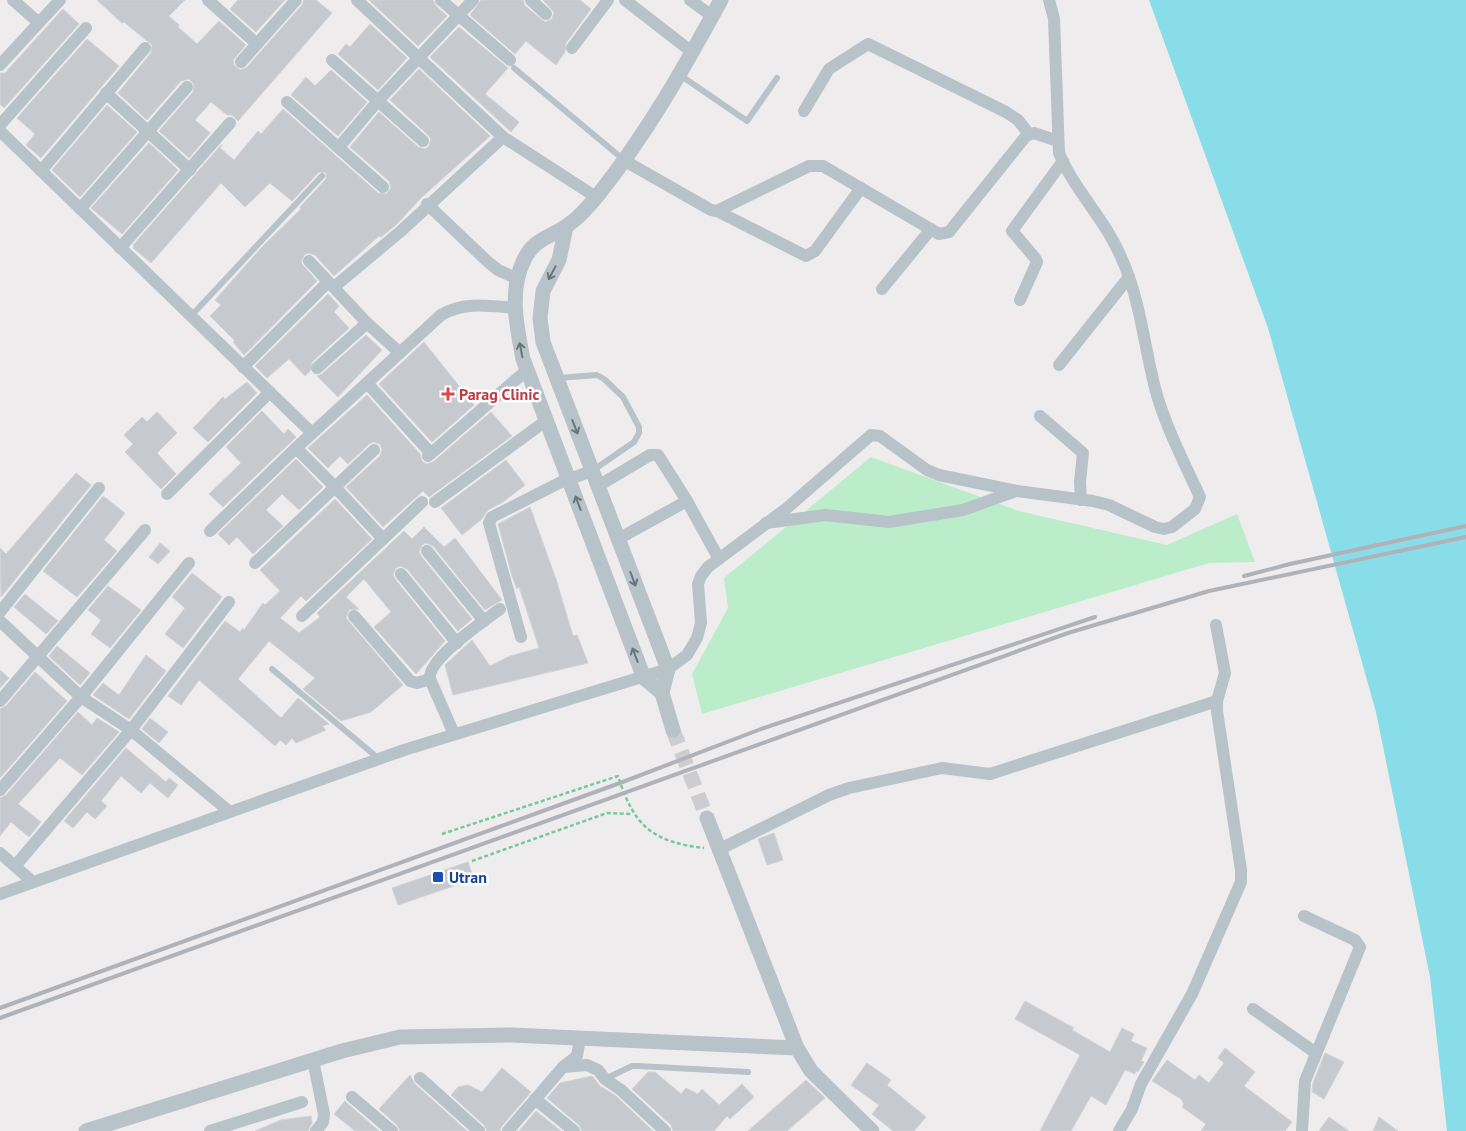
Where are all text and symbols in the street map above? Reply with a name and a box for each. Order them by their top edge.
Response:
one-way arrow [547,266,557,280]
one-way arrow [516,343,526,359]
place label: Parag Clinic [459,384,540,404]
marker: Parag Clinic [441,387,455,401]
one-way arrow [571,419,580,434]
one-way arrow [573,495,582,511]
one-way arrow [629,571,638,586]
one-way arrow [630,647,639,663]
place label: Utran [449,867,487,887]
marker: Utran [431,870,445,884]

